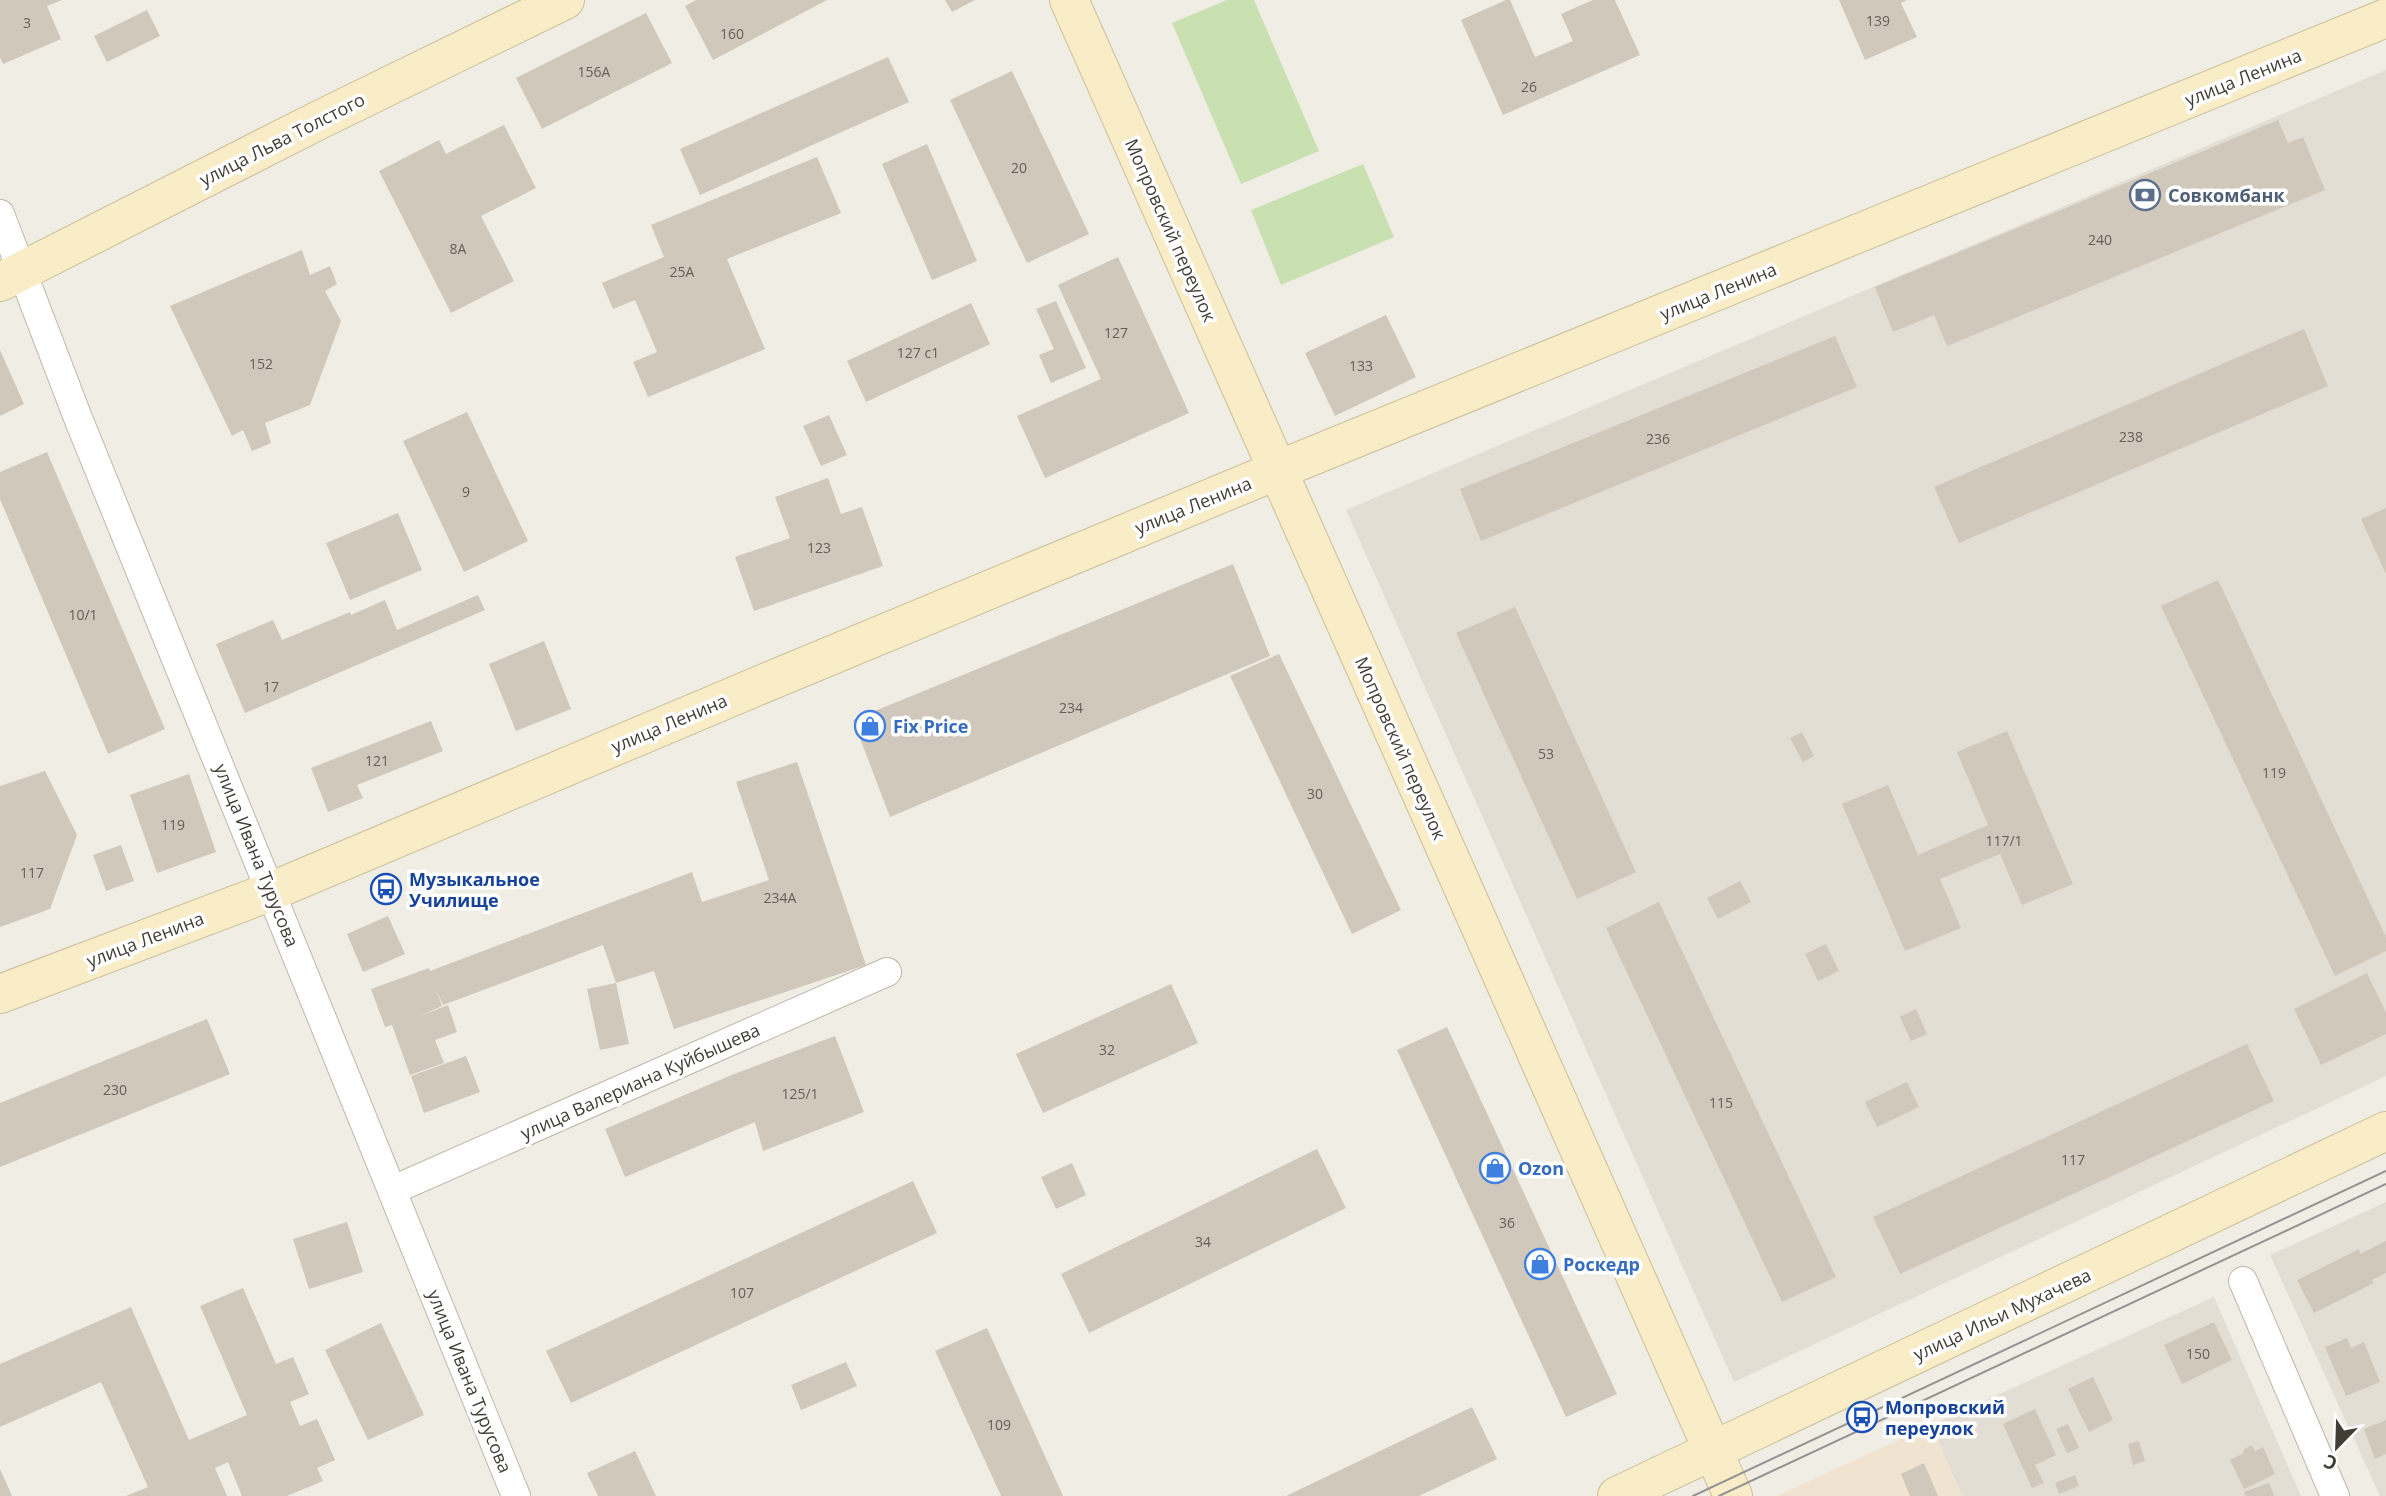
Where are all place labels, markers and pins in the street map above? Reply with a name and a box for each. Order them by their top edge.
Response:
bank icon: Совкомбанк [2128,178,2162,212]
place label: Совкомбанк [2168,183,2285,207]
shop icon: Fix Price [853,709,887,743]
place label: Fix Price [893,714,968,738]
place label: Музыкальное Училище [409,867,540,912]
bus stop icon: Музыкальное Училище [369,872,403,906]
shop icon: Ozon [1478,1151,1512,1185]
place label: Ozon [1518,1156,1564,1180]
shop icon: Роскедр [1523,1247,1557,1281]
place label: Роскедр [1563,1252,1640,1276]
place label: Мопровский переулок [1885,1395,2005,1440]
bus stop icon: Мопровский переулок [1845,1400,1879,1434]

